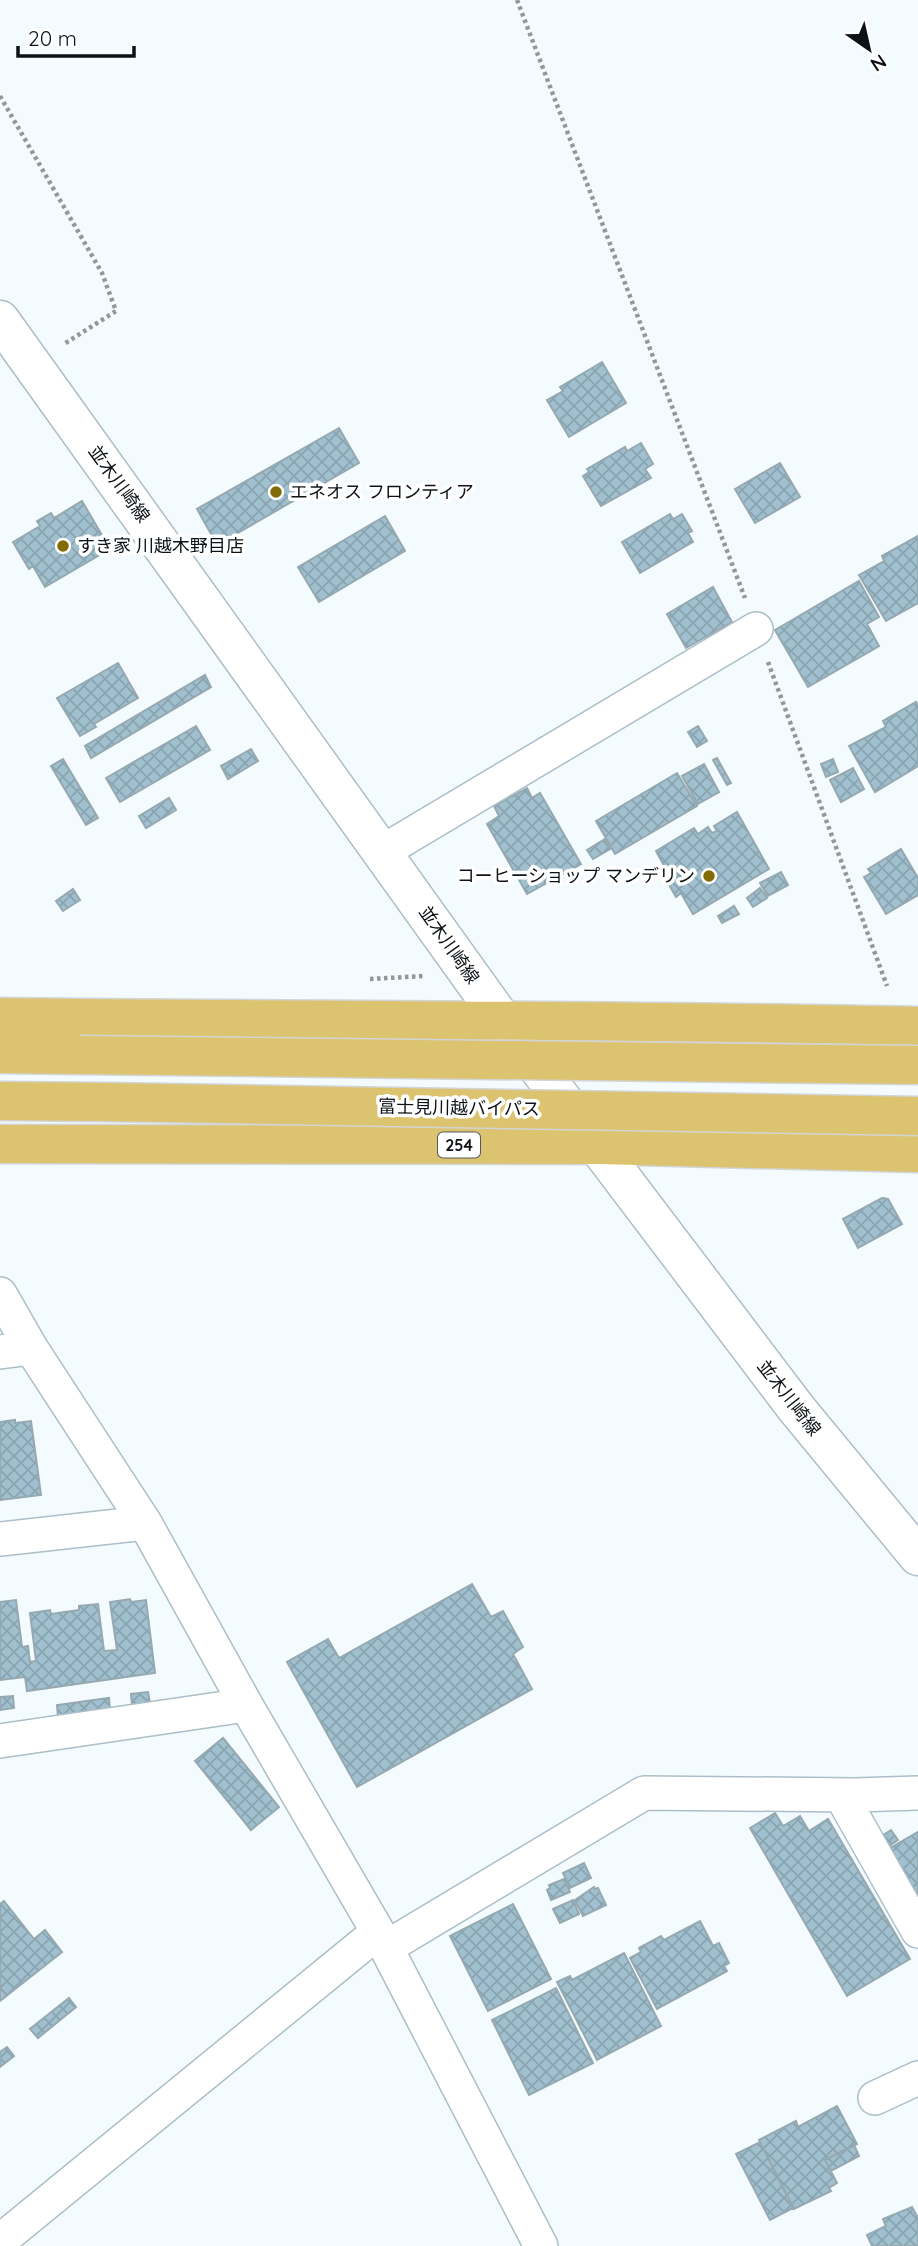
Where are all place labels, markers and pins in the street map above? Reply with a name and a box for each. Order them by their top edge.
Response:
place label: エネオス フロンティア [290,480,474,503]
marker: エネオス フロンティア [268,484,284,500]
place label: すき家 川越木野目店 [77,534,244,557]
marker: すき家 川越木野目店 [55,538,71,554]
place label: コーヒーショップ マンデリン [456,864,695,887]
marker: コーヒーショップ マンデリン [701,868,717,884]

